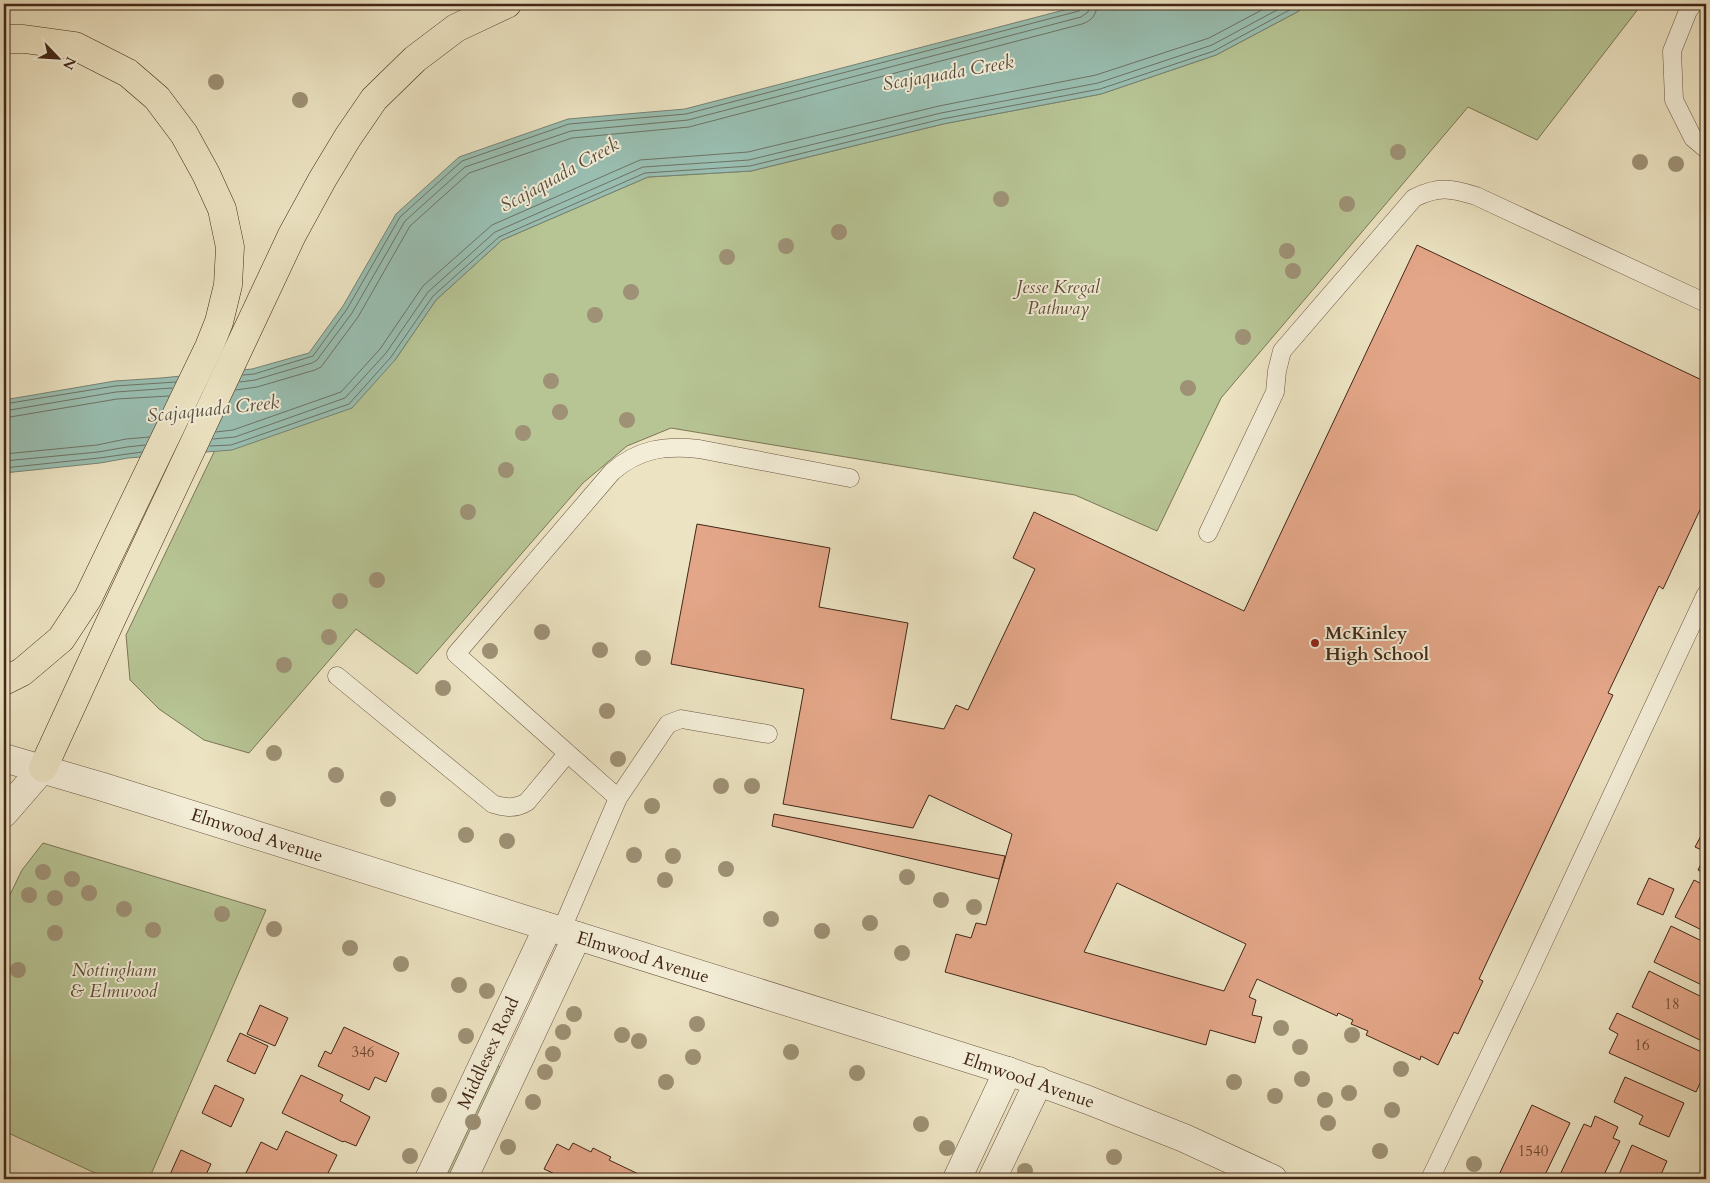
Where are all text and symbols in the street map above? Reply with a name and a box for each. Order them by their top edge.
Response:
north arrow [32,32,82,82]
water label: Scajaquada Creek [881,49,1016,97]
text: N [58,54,81,73]
water label: Scajaquada Creek [495,131,624,218]
park label: Jesse Kregal Pathway [1012,275,1101,321]
water label: Scajaquada Creek [146,389,281,429]
place label: McKinley High School [1325,621,1429,667]
marker: McKinley High School [1309,637,1321,649]
street label: Elmwood Avenue [188,802,326,869]
street label: Elmwood Avenue [573,925,712,990]
park label: Nottingham & Elmwood [71,958,159,1004]
street label: Middlesex Road [451,993,526,1114]
house number: 18 [1664,994,1680,1014]
house number: 16 [1634,1035,1650,1055]
house number: 346 [351,1042,375,1062]
street label: Elmwood Avenue [960,1046,1098,1115]
house number: 1540 [1518,1141,1549,1161]

